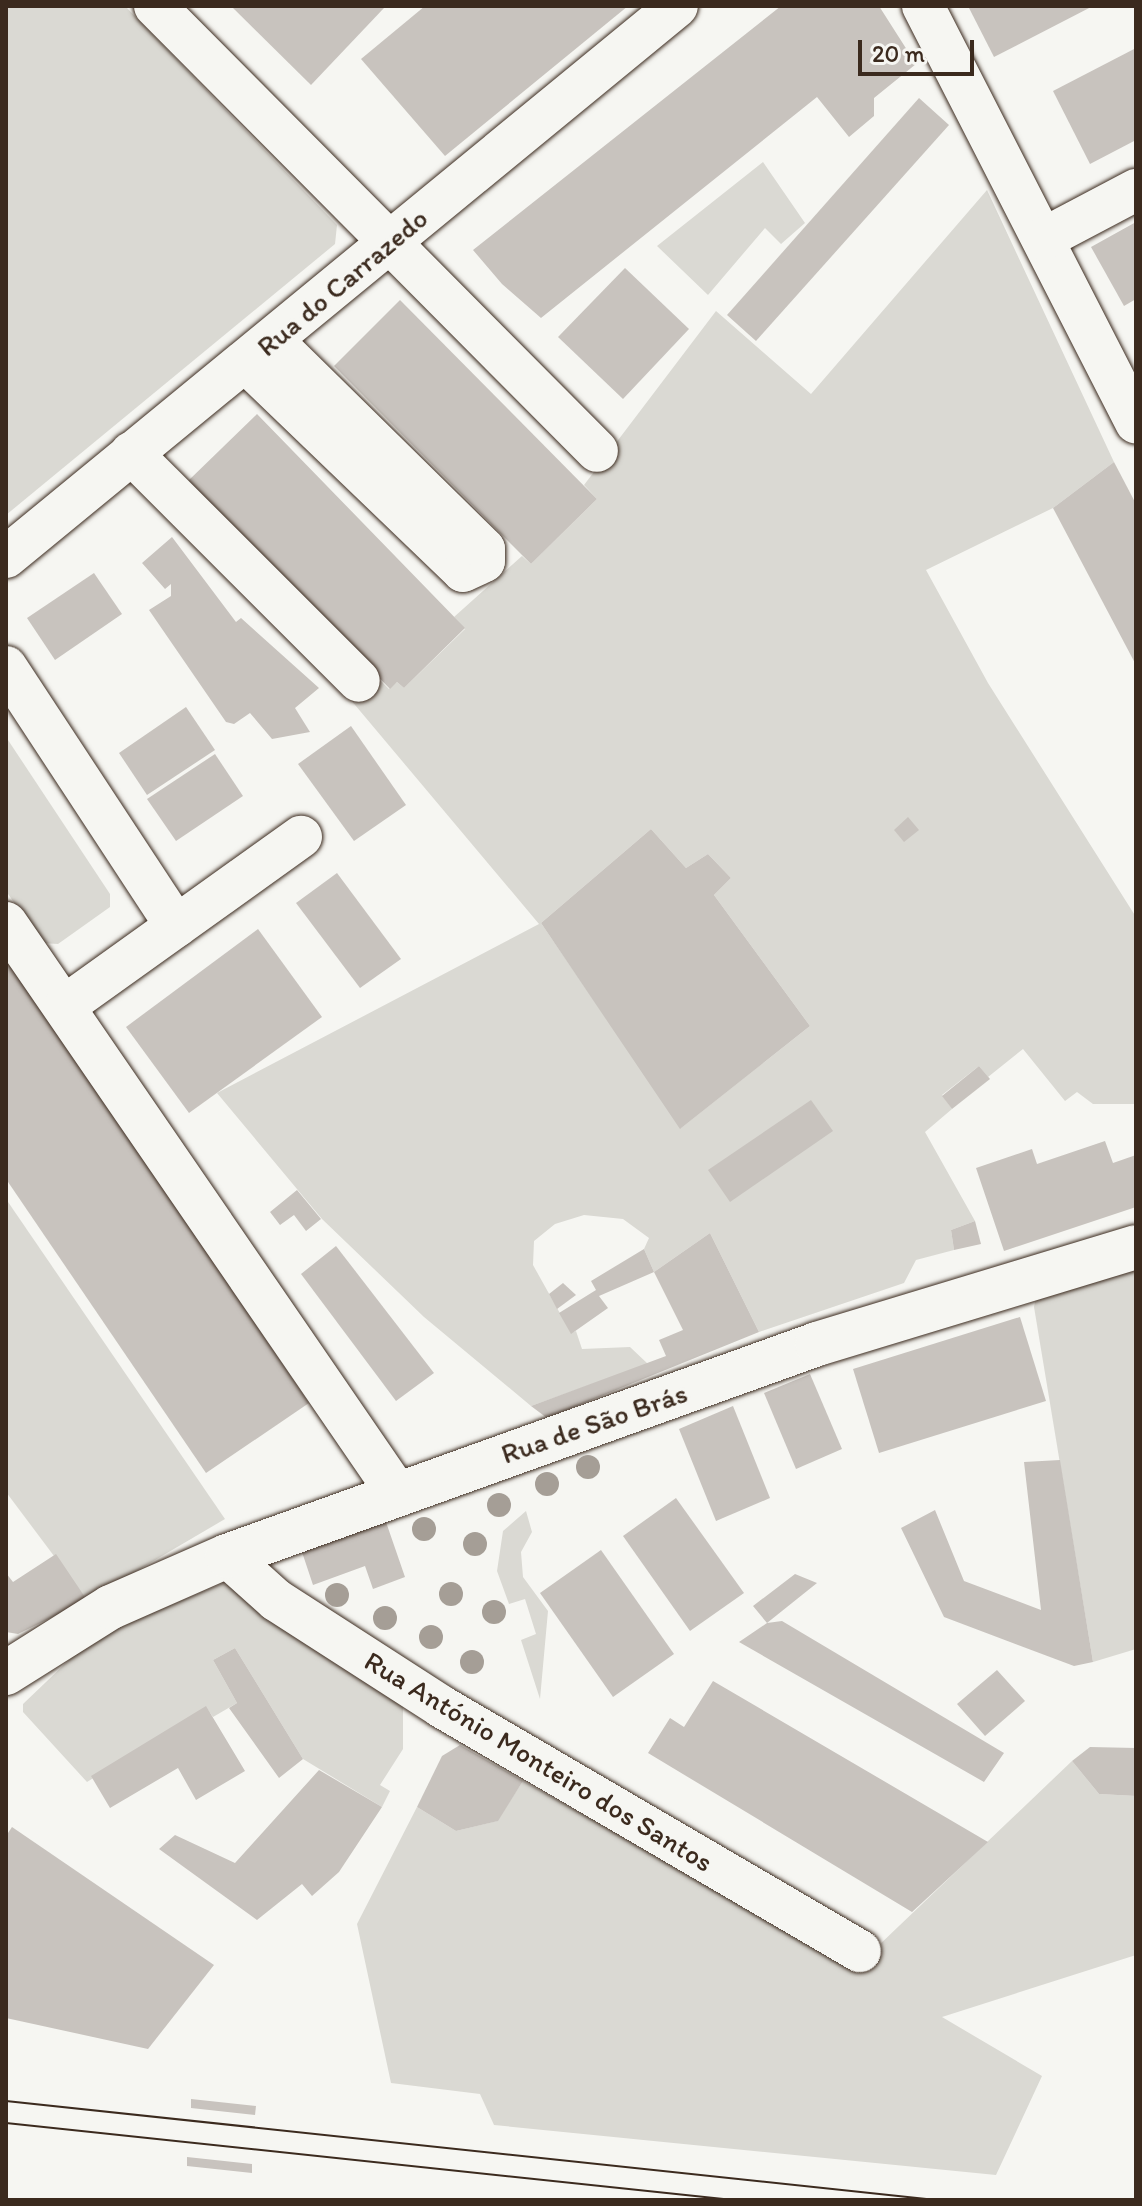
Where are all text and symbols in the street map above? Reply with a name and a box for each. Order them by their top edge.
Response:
scale bar [862,24,978,74]
text: 20 m [872,39,925,68]
street label: Rua do Carrazedo [250,201,434,363]
street label: Rua de São Brás [497,1375,691,1471]
street label: Rua António Monteiro dos Santos [358,1643,720,1879]

